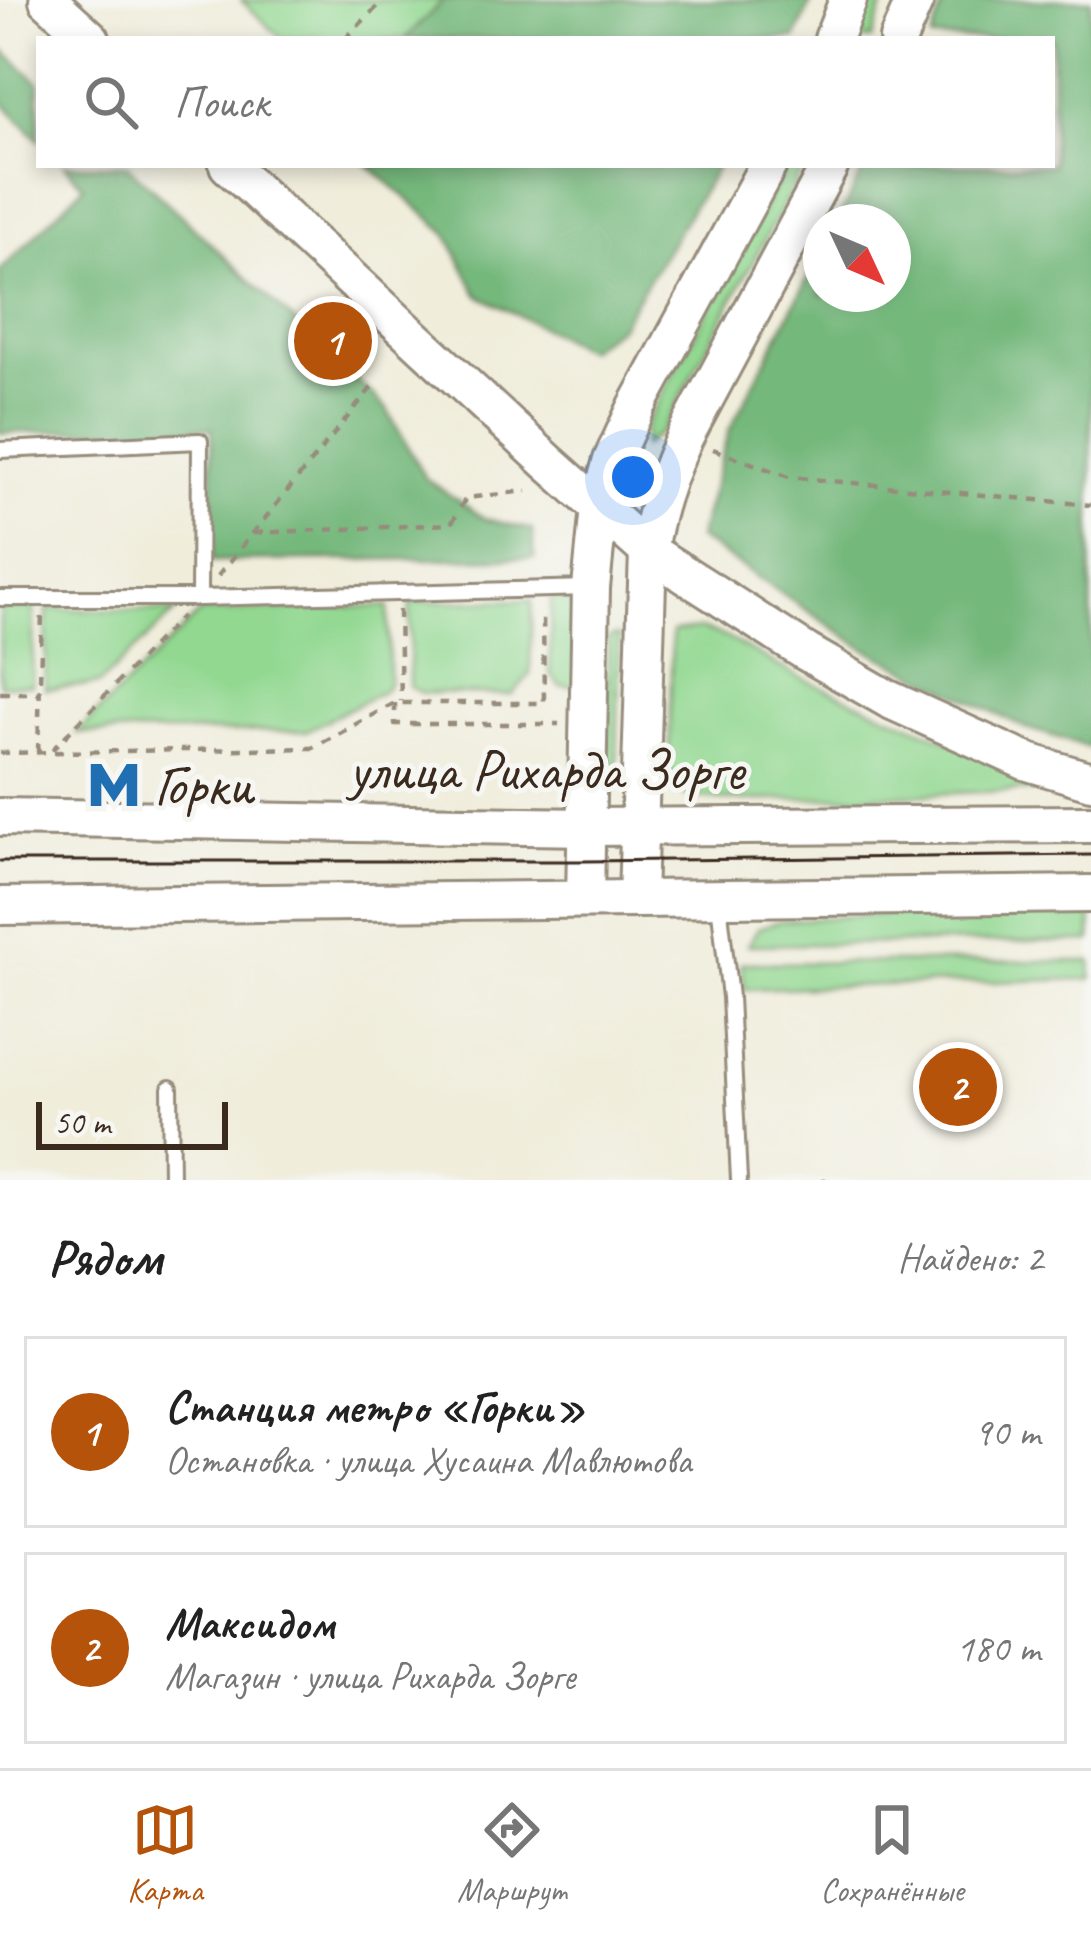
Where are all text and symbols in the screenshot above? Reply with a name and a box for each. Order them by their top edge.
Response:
search box [36,36,1055,168]
icon: search [78,69,144,135]
text: Поиск [174,74,269,131]
north arrow [803,204,911,312]
pin: 1 [294,296,372,386]
your location [603,447,663,507]
street label: улица Рихарда Зорге [346,734,747,806]
place label: Горки [154,749,255,821]
metro station icon: Горки [85,756,143,814]
pin: 2 [919,1042,997,1132]
scale bar [36,1096,228,1149]
text: 50 m [54,1102,110,1144]
text: Рядом [48,1226,162,1290]
text: Найдено: 2 [898,1234,1043,1283]
text: Станция метро «Горки» [165,1379,585,1436]
text: 1 [81,1408,99,1457]
text: 90 m [974,1408,1040,1457]
text: Остановка · улица Хусаина Мавлютова [165,1436,692,1485]
text: Максидом [165,1595,334,1652]
text: 2 [81,1624,99,1673]
text: 180 m [956,1624,1040,1673]
text: Магазин · улица Рихарда Зорге [165,1652,575,1701]
tab: Карта [127,1797,203,1911]
tab: Маршрут [457,1797,566,1911]
tab: Сохранённые [820,1797,964,1911]

